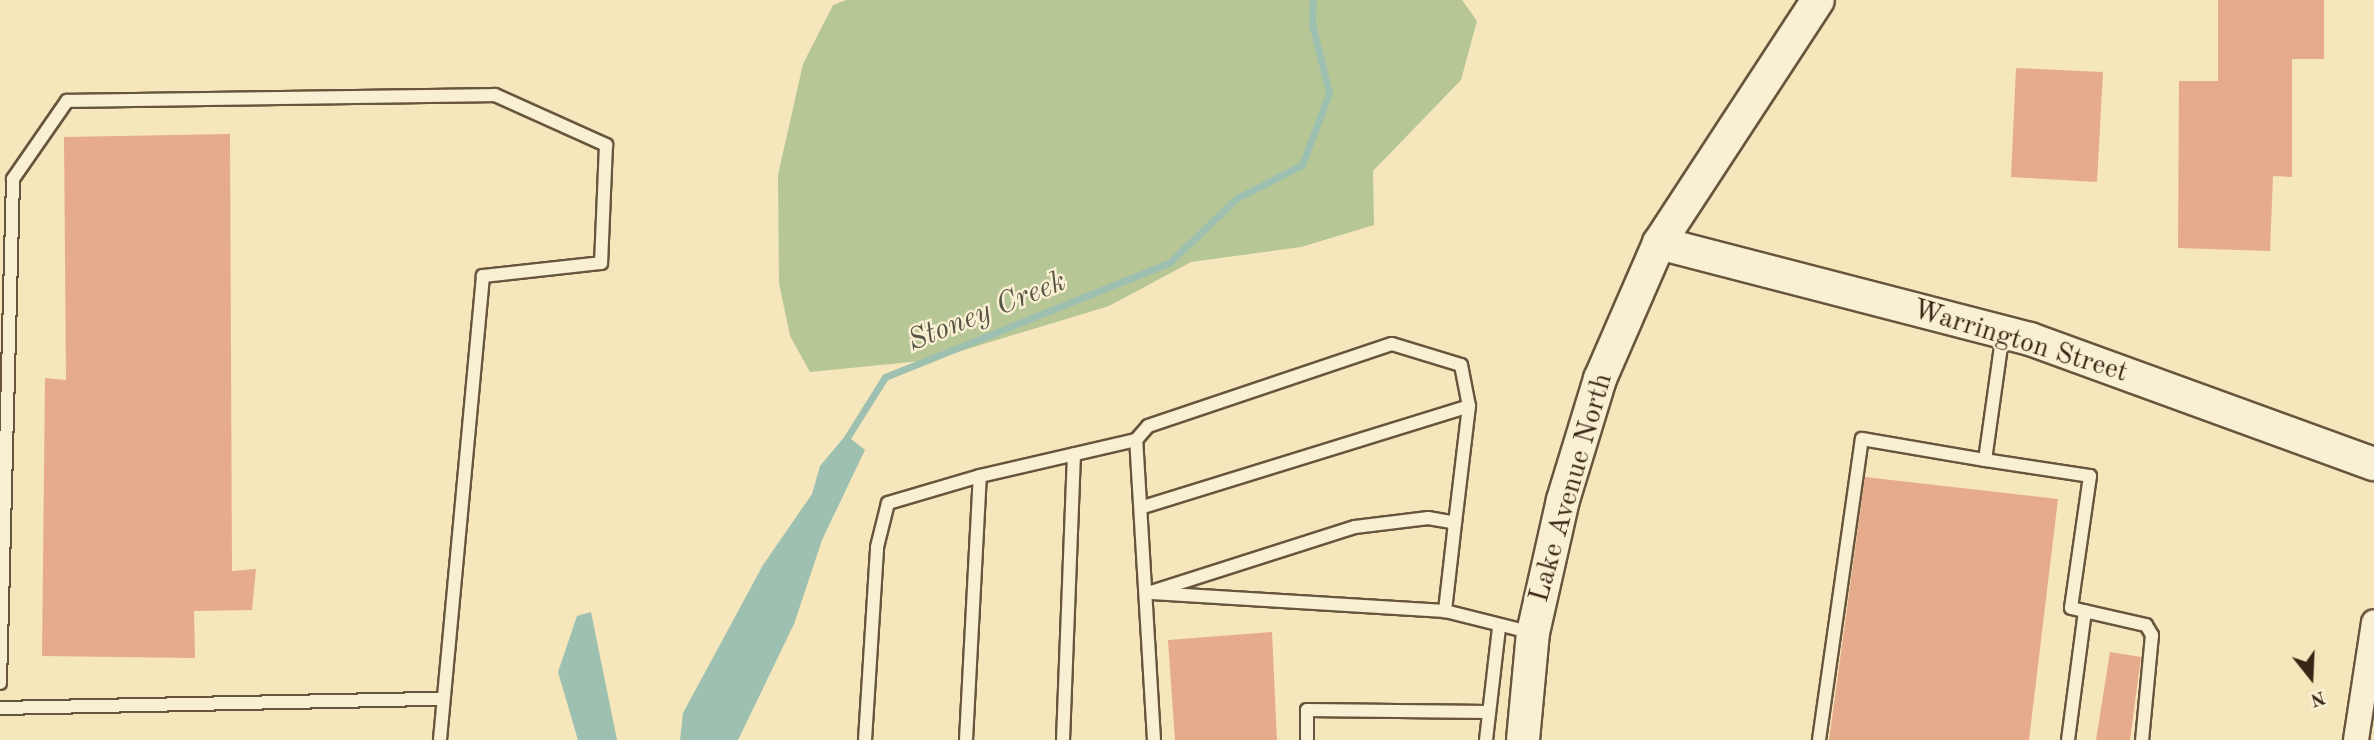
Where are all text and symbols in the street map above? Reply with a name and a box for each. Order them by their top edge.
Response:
water label: Stoney Creek [903,264,1071,360]
street label: Warrington Street [1908,293,2132,391]
street label: Lake Avenue North [1523,370,1621,606]
north arrow [2276,642,2346,712]
text: N [2308,686,2327,709]

